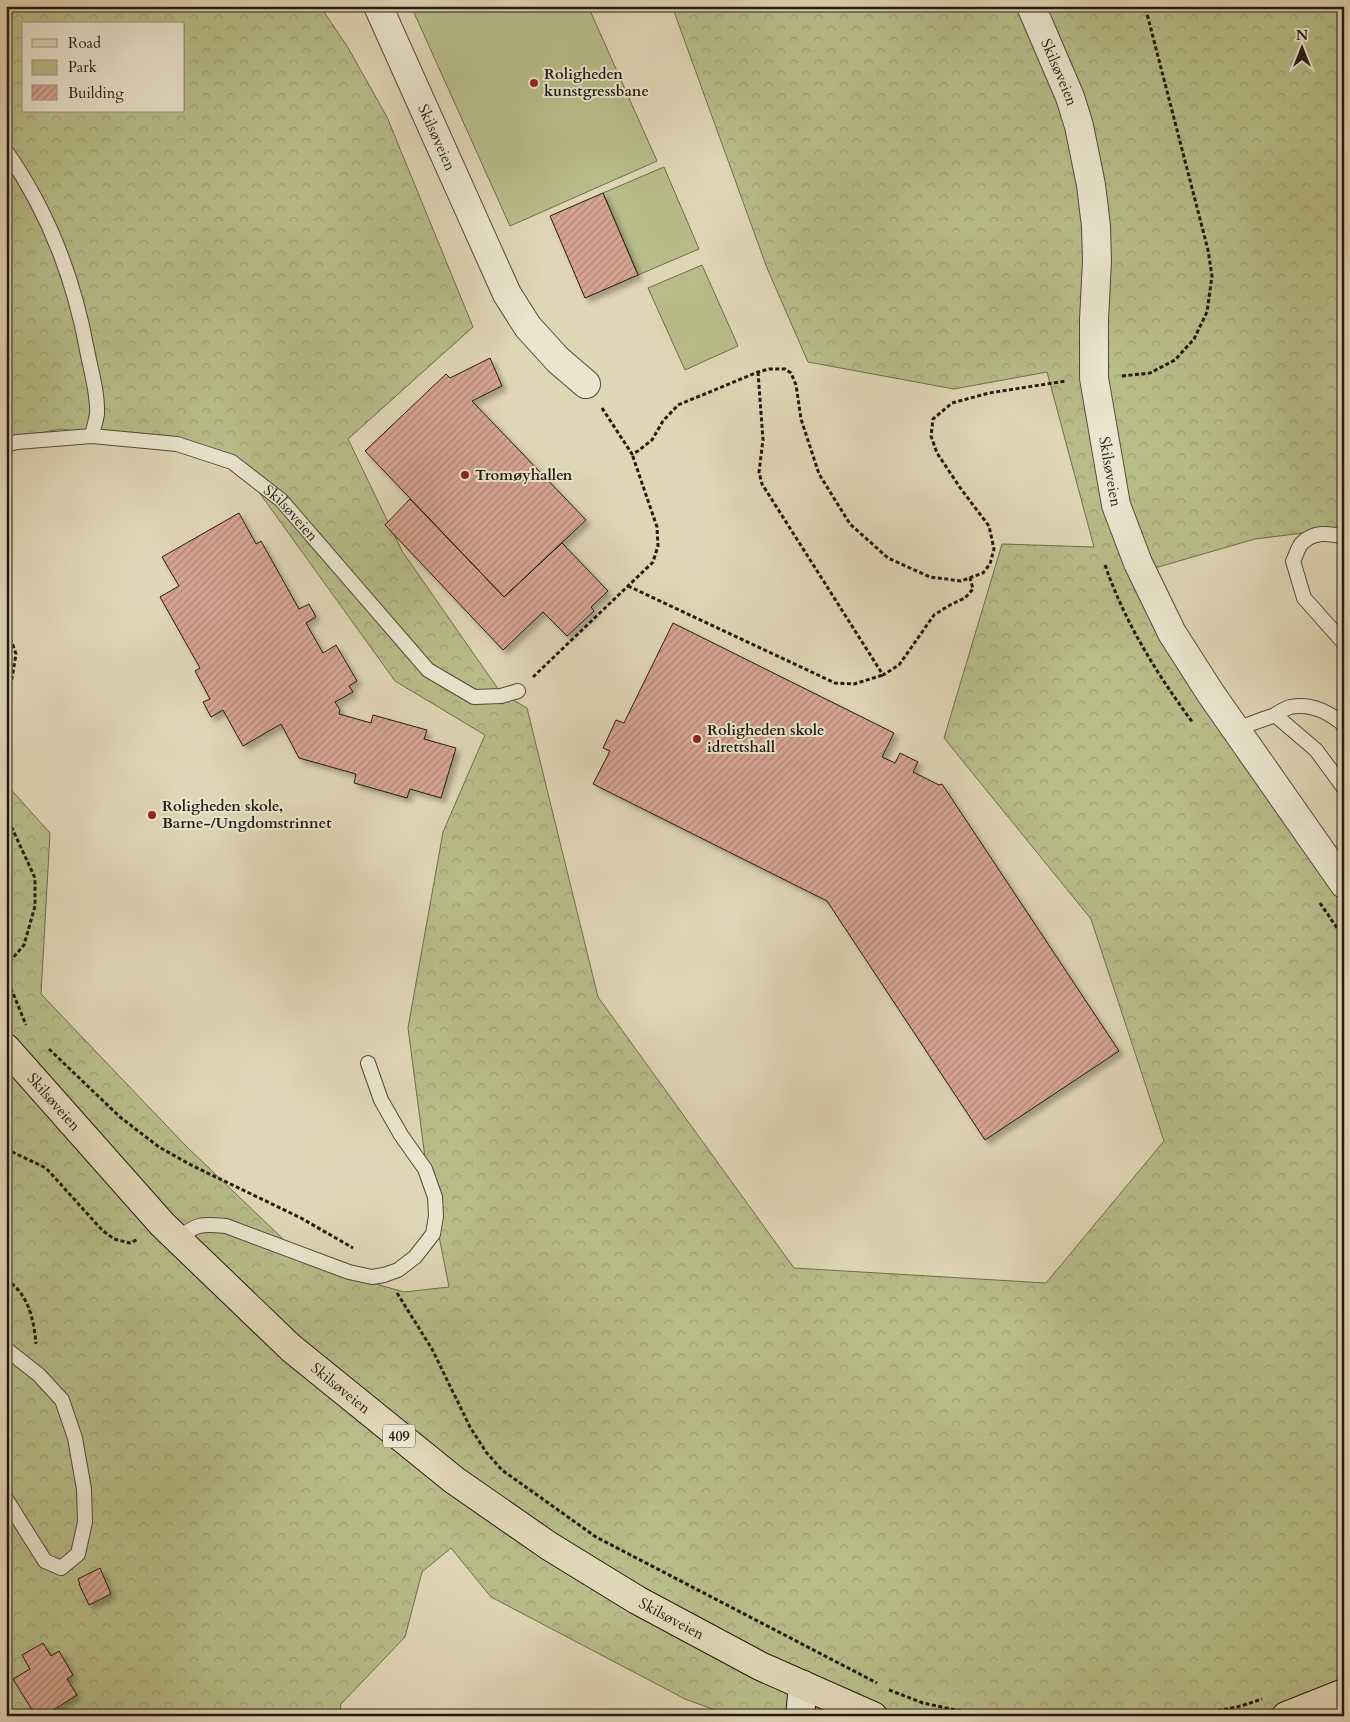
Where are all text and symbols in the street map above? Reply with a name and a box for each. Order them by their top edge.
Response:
legend [22,22,185,112]
north arrow [1278,22,1328,72]
text: N [1296,26,1308,45]
text: Road [68,33,101,53]
street label: Skilsøveien [1036,36,1082,109]
text: Park [68,57,97,77]
place label: Roligheden kunstgressbane [544,64,649,101]
marker: Roligheden kunstgressbane [528,77,540,89]
text: Building [68,83,124,103]
street label: Skilsøveien [413,101,461,174]
street label: Skilsøveien [1094,435,1126,509]
place label: Tromøyhallen [475,465,573,485]
marker: Tromøyhallen [459,469,471,481]
street label: Skilsøveien [260,480,323,546]
place label: Roligheden skole idrettshall [707,720,825,757]
marker: Roligheden skole idrettshall [691,733,703,745]
place label: Roligheden skole, Barne-/Ungdomstrinnet [162,796,332,833]
marker: Roligheden skole, Barne-/Ungdomstrinnet [146,809,158,821]
street label: Skilsøveien [23,1069,85,1135]
street label: Skilsøveien [307,1358,375,1419]
road number: 409 [383,1424,415,1448]
street label: Skilsøveien [636,1593,708,1644]

